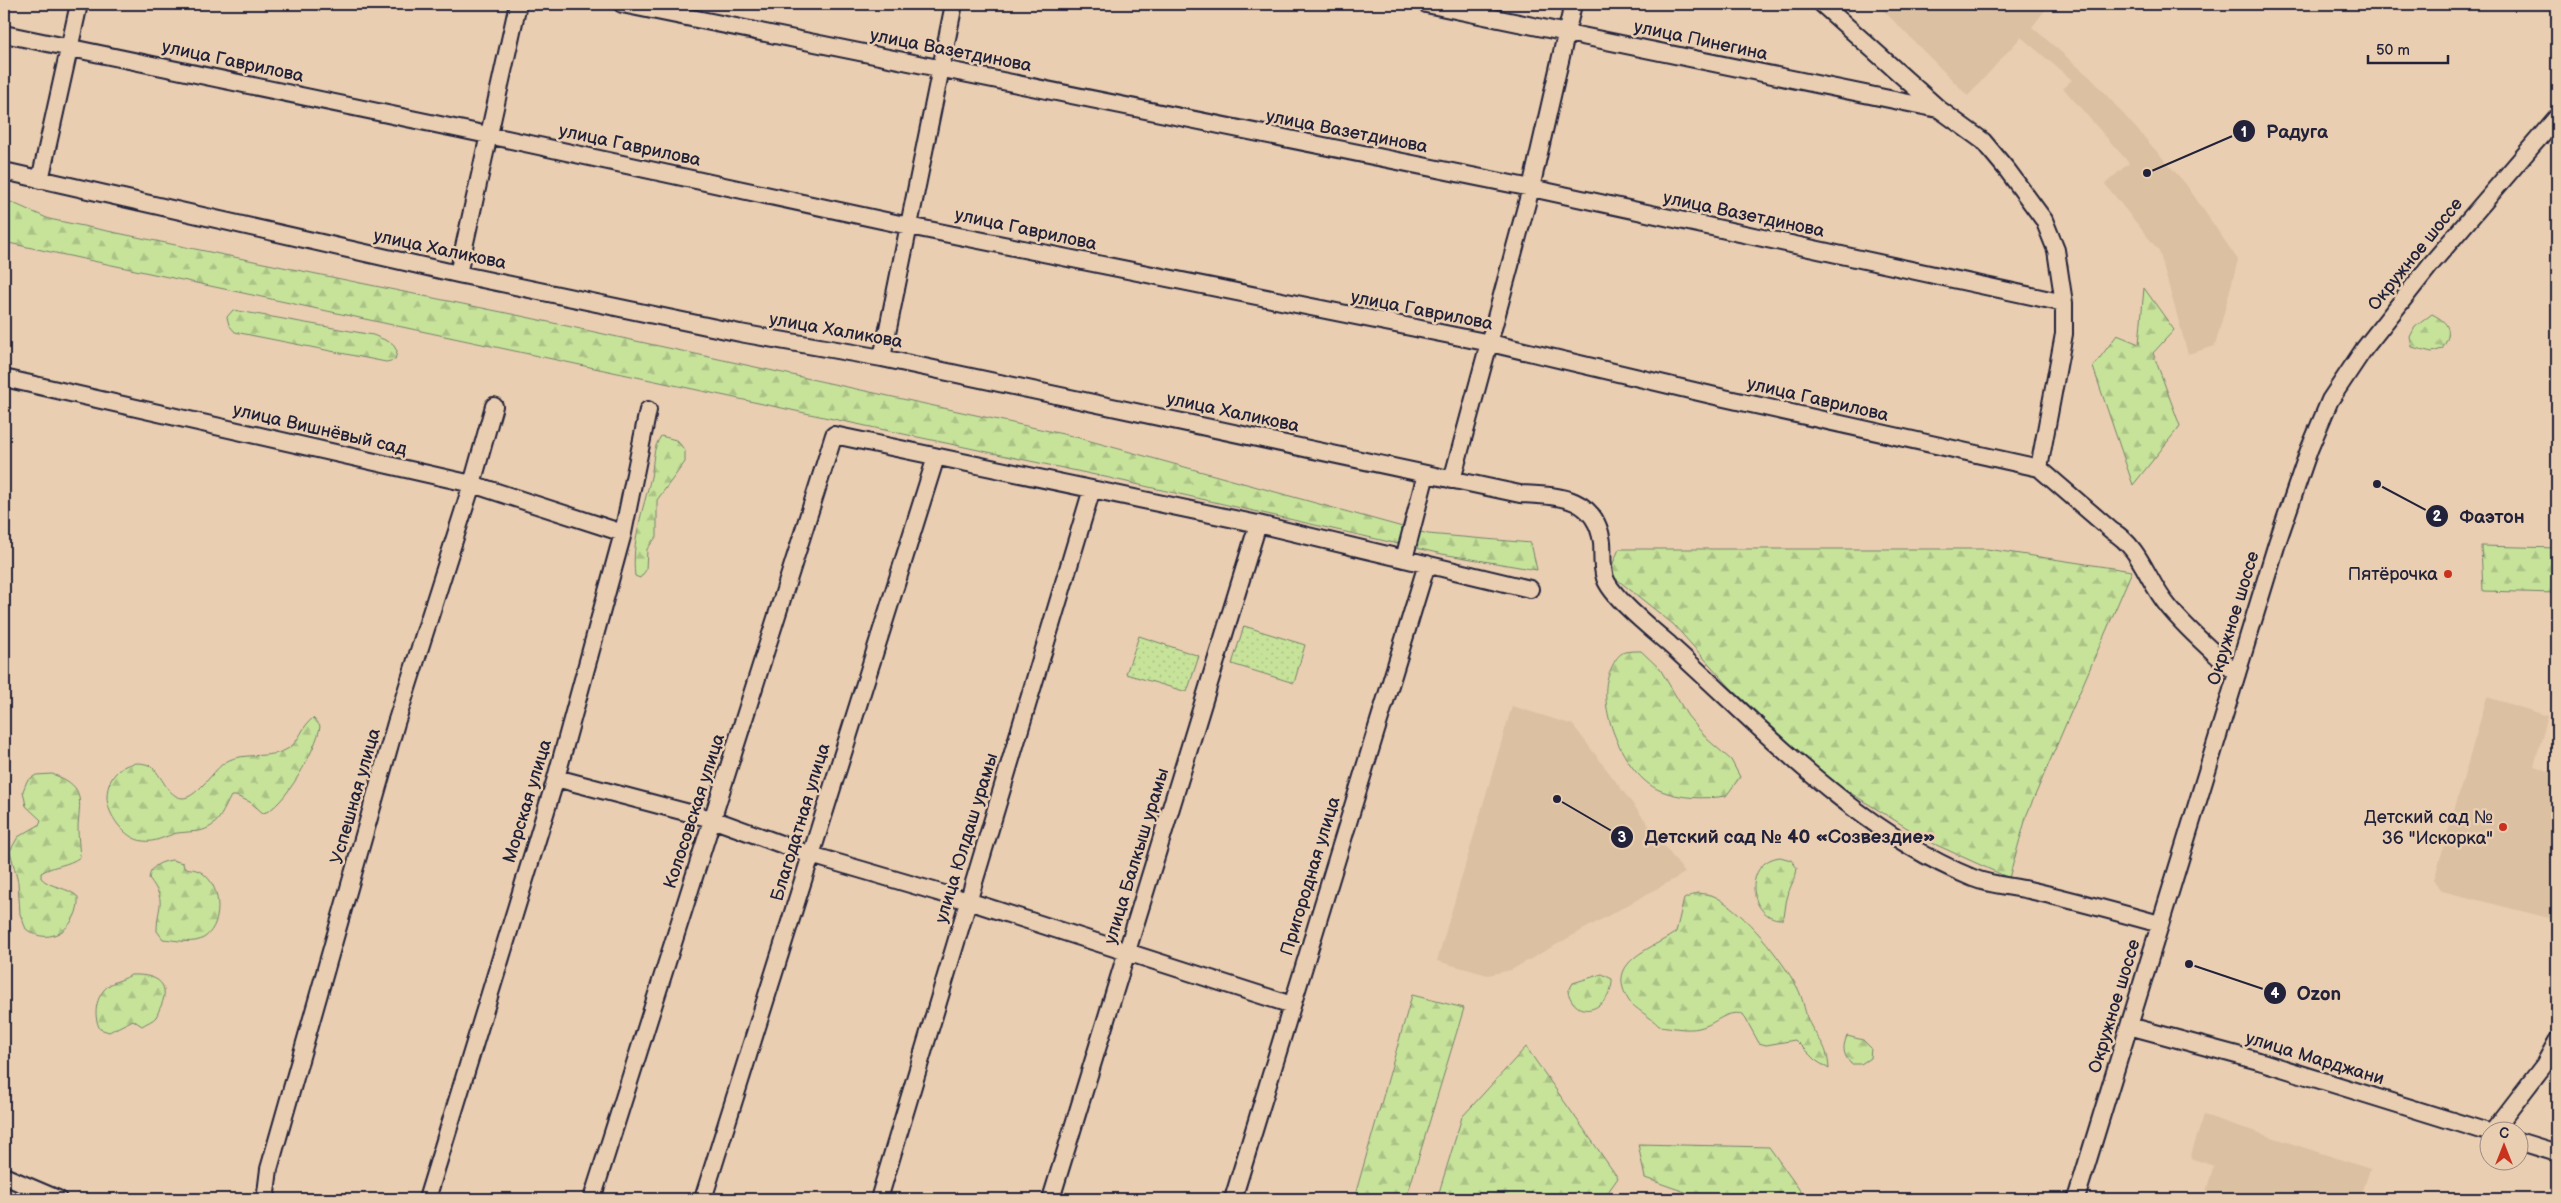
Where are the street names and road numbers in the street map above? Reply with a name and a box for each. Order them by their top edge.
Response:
street label: улица Пинегина [1632,16,1770,65]
street label: улица Вазетдинова [868,24,1034,77]
street label: улица Гаврилова [160,36,306,87]
street label: улица Вазетдинова [1264,105,1430,158]
street label: улица Гаврилова [557,120,703,171]
street label: улица Вазетдинова [1661,187,1827,242]
street label: Окружное шоссе [2364,194,2467,315]
street label: улица Гаврилова [953,204,1099,255]
street label: улица Халикова [372,225,509,274]
street label: улица Гаврилова [1349,286,1495,335]
street label: улица Халикова [768,308,905,353]
street label: улица Гаврилова [1745,373,1891,426]
street label: улица Халикова [1165,388,1302,437]
street label: улица Вишнёвый сад [231,399,409,460]
street label: Окружное шоссе [2203,549,2264,688]
street label: Успешная улица [326,725,385,867]
street label: Колосовская улица [660,731,730,891]
street label: Морская улица [499,737,556,865]
street label: Благодатная улица [766,740,835,904]
street label: улица Юлдаш урамы [931,751,1002,926]
street label: улица Балкыш урамы [1100,765,1173,947]
street label: Пригородная улица [1276,794,1345,958]
street label: Окружное шоссе [2084,937,2145,1076]
street label: улица Марджани [2243,1027,2387,1090]

